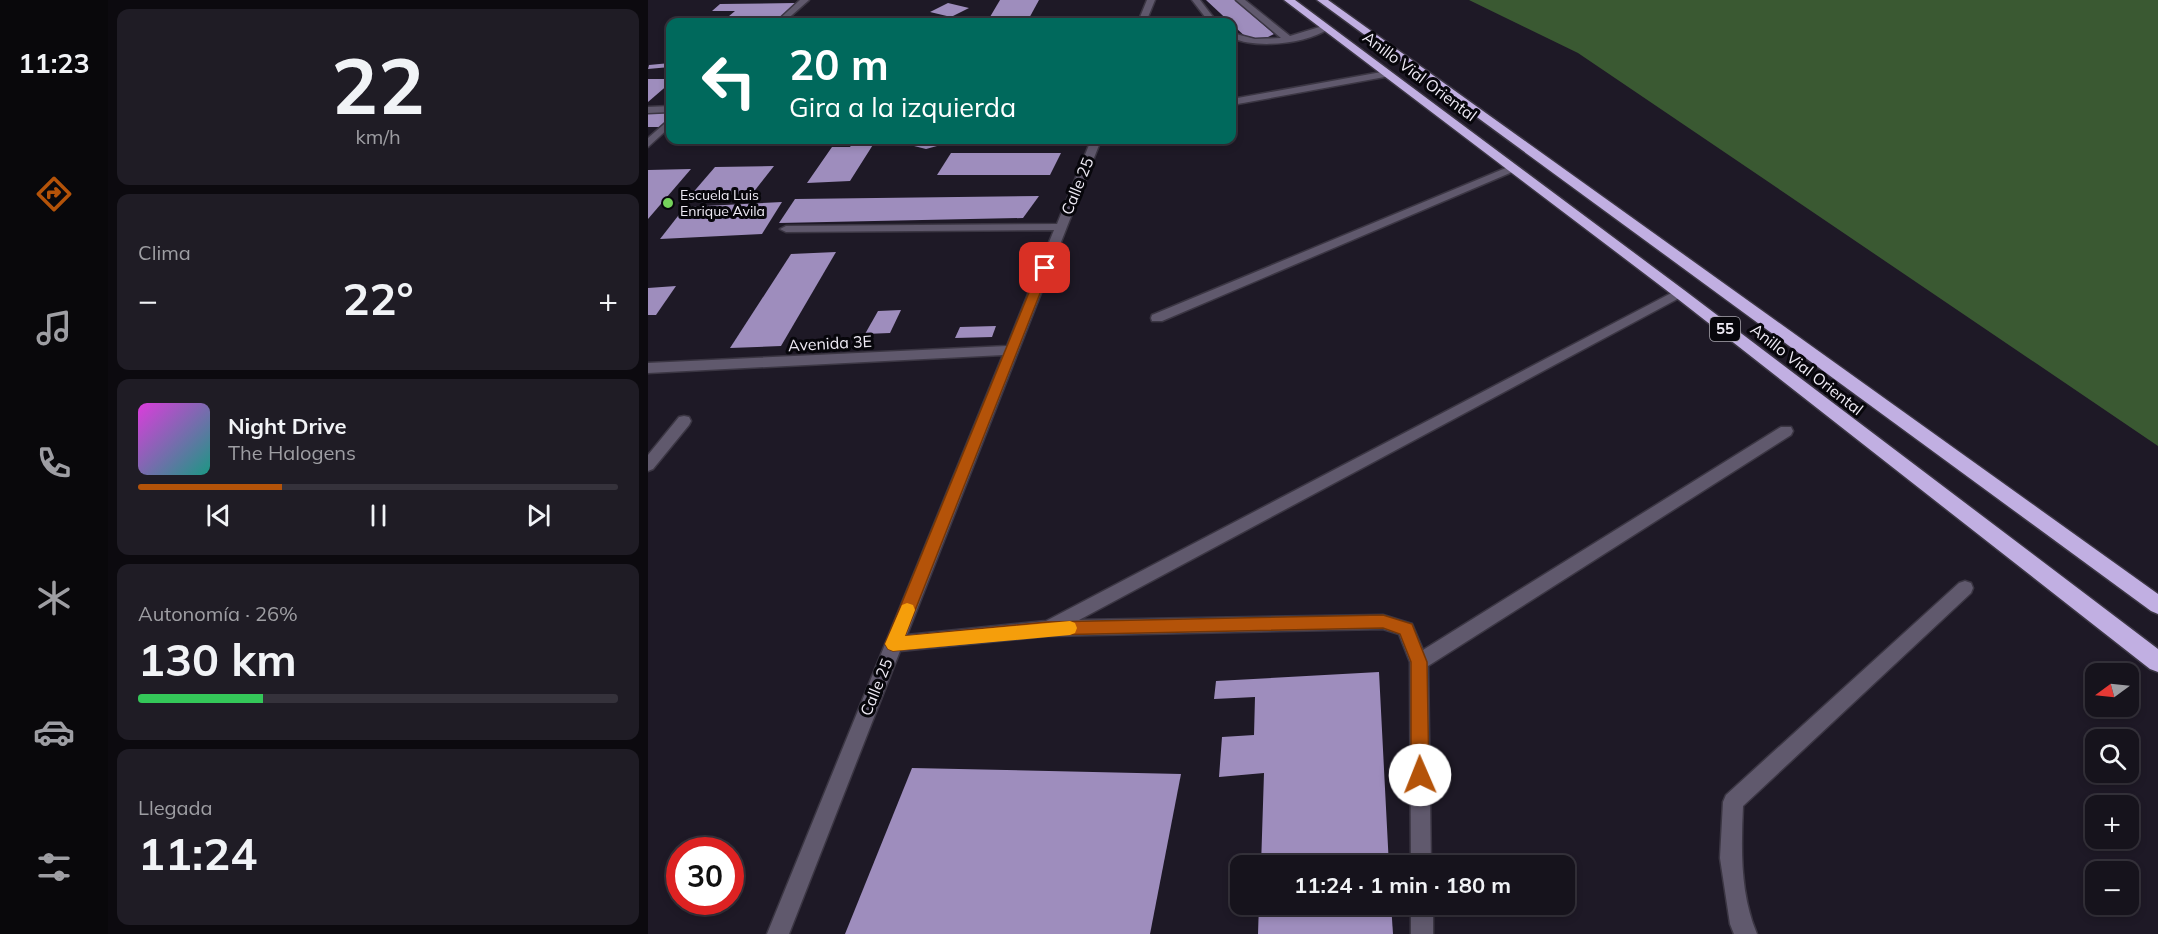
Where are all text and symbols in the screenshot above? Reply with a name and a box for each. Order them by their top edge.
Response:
street label: Anillo Vial Oriental [1359,27,1481,125]
text: 22 [331,36,425,134]
text: 20 m [789,38,889,91]
icon: left [690,42,768,120]
text: 11:23 [18,46,90,80]
text: Gira a la izquierda [789,90,1016,124]
text: km/h [355,124,401,149]
street label: Calle 25 [1056,154,1098,218]
icon: directions [33,173,75,215]
place label: Escuela Luis Enrique Avila [680,186,765,220]
marker: Escuela Luis Enrique Avila [661,196,675,210]
text: Clima [138,240,191,265]
pin [1019,242,1070,293]
icon: arrive [1028,251,1061,284]
text: 22° [342,270,414,326]
text: − [138,279,158,320]
text: + [598,279,618,320]
icon: music [33,307,75,349]
road number: 55 [1710,317,1740,341]
street label: Anillo Vial Oriental [1747,319,1867,419]
street label: Avenida 3E [788,331,872,355]
text: Night Drive [228,412,347,440]
text: The Halogens [228,440,356,465]
icon: phone [33,442,75,484]
icon: previous [202,499,235,532]
icon: pause [362,499,395,532]
icon: next [522,499,555,532]
icon: climate [33,577,75,619]
text: Autonomía · 26% [138,601,298,626]
text: 130 km [138,631,297,687]
street label: Calle 25 [855,655,897,719]
north arrow [2085,663,2139,717]
map controls [2085,663,2139,915]
icon: car [33,711,75,753]
button: search [2085,729,2139,783]
position arrow [1388,743,1452,807]
text: Llegada [138,795,213,820]
button: + [2085,795,2139,849]
text: 11:24 [138,825,257,881]
speed limit sign: 30 [666,837,744,915]
icon: filters [33,846,75,888]
button: − [2085,861,2139,915]
text: 11:24 · 1 min · 180 m [1294,871,1511,899]

